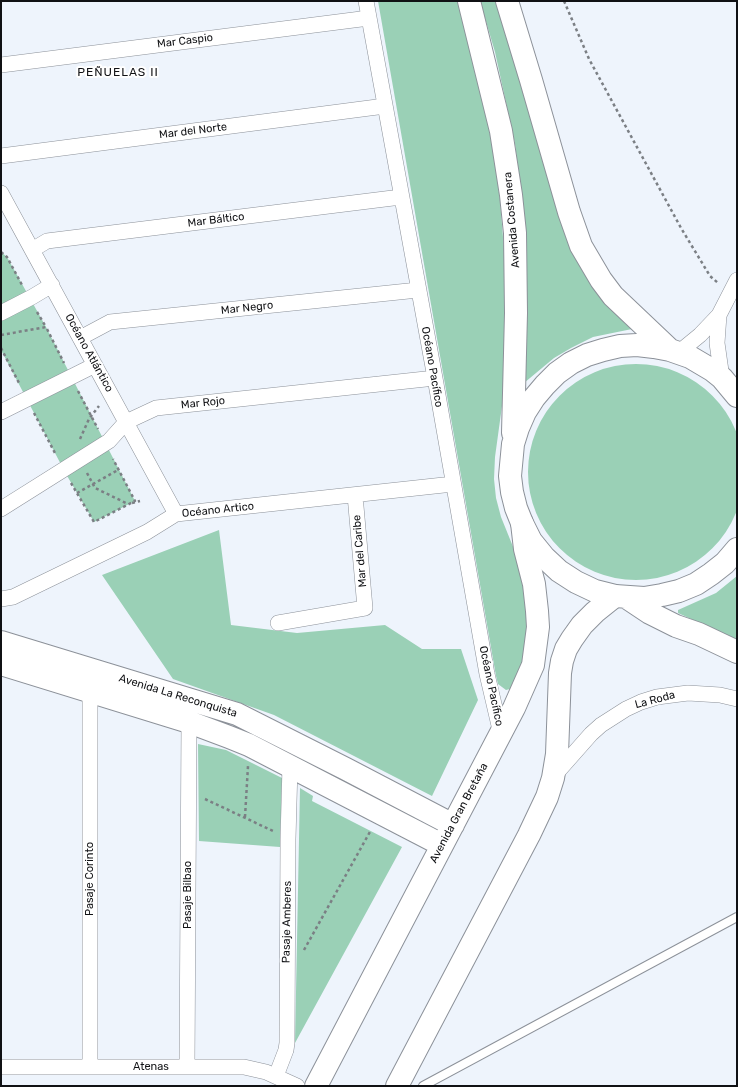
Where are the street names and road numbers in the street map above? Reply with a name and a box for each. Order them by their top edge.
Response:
street label: Mar Caspio [156,31,214,51]
street label: Mar del Norte [158,120,228,142]
street label: Avenida Costanera [501,171,523,269]
street label: Mar Báltico [187,210,245,230]
street label: Mar Negro [220,299,274,317]
street label: Océano Atlántico [62,312,116,394]
street label: Océano Pacífico [418,326,446,408]
street label: Mar Rojo [180,394,226,412]
street label: Océano Artico [181,500,255,520]
street label: Mar del Caribe [350,514,370,588]
street label: Océano Pacífico [476,645,506,727]
street label: Avenida La Reconquista [117,672,239,720]
street label: La Roda [633,688,677,712]
street label: Avenida Gran Bretaña [427,761,491,865]
street label: Pasaje Corinto [83,842,97,916]
street label: Pasaje Bilbao [181,861,195,929]
street label: Pasaje Amberes [280,881,294,963]
street label: Atenas [133,1060,169,1074]

